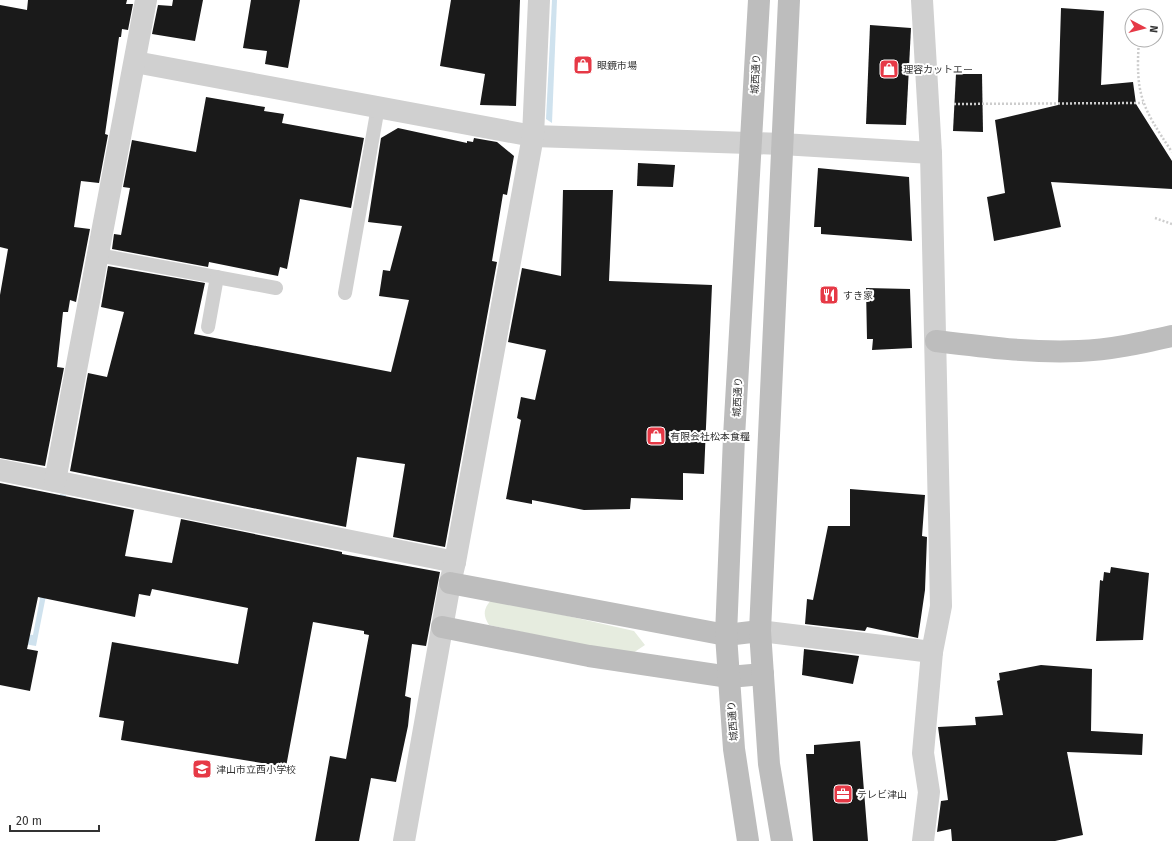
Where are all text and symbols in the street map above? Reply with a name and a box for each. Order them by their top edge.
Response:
north arrow [1124,8,1164,48]
text: N [1147,25,1160,34]
shop icon: 眼鏡市場 [572,54,594,76]
street label: 城西通り [749,54,763,94]
shop icon: 理容カットエー [878,58,900,80]
place label: 眼鏡市場 [597,60,637,72]
place label: 理容カットエー [903,64,973,76]
restaurant icon: すき家 [818,284,840,306]
place label: すき家 [843,290,873,302]
street label: 城西通り [731,377,745,417]
shop icon: 有限会社松本食糧 [645,425,667,447]
place label: 有限会社松本食糧 [670,431,750,443]
street label: 城西通り [726,701,740,741]
school or university icon: 津山市立西小学校 [191,758,213,780]
place label: 津山市立西小学校 [216,764,296,776]
office icon: テレビ津山 [832,783,854,805]
place label: テレビ津山 [857,789,907,801]
scale bar [10,807,99,833]
text: 20 m [16,814,42,828]

